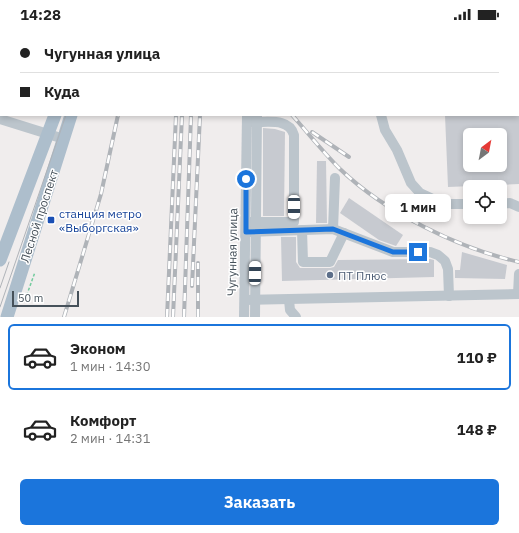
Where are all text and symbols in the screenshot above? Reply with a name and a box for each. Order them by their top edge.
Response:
text: 14:28 [20,5,61,24]
text: Чугунная улица [44,44,160,63]
text: Куда [44,82,80,101]
north arrow [463,128,507,172]
map controls [463,128,507,224]
street label: Лесной проспект [17,167,61,264]
route start [237,170,255,188]
button: locate [463,180,507,224]
callout: 1 мин [385,194,451,222]
car [288,195,300,219]
text: 1 мин [400,199,436,216]
place label: станция метро «Выборгская» [59,206,142,235]
street label: Чугунная улица [224,207,240,296]
marker: станция метро «Выборгская» [46,215,56,225]
route end [409,243,427,261]
car [249,261,261,285]
place label: ПТ Плюс [338,268,387,283]
marker: ПТ Плюс [325,270,335,280]
scale bar [12,289,79,308]
text: 50 m [18,291,43,305]
icon: car [22,339,58,375]
text: Эконом [70,339,126,358]
text: 110 ₽ [457,348,497,367]
text: 1 мин · 14:30 [70,358,151,375]
icon: car [22,411,58,447]
text: Комфорт [70,411,136,430]
text: 148 ₽ [457,420,497,439]
text: 2 мин · 14:31 [70,430,151,447]
button: Заказать [20,479,499,525]

